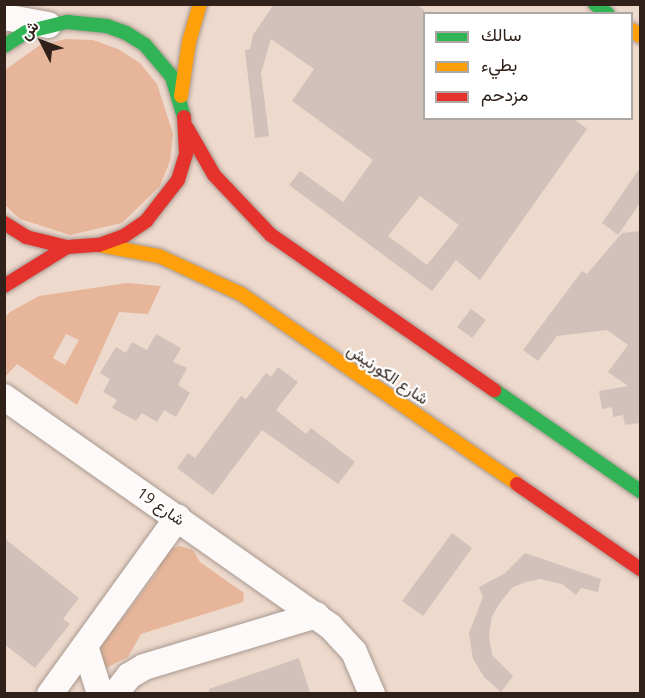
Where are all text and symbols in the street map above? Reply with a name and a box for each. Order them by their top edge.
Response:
north arrow [12,12,72,72]
legend [423,12,633,120]
text: ش [15,17,42,43]
text: سالك [481,24,521,44]
text: بطيء [481,54,517,74]
text: مزدحم [481,84,528,104]
street label: شارع الكورنيش [344,340,432,408]
street label: شارع 19 [133,483,189,529]

